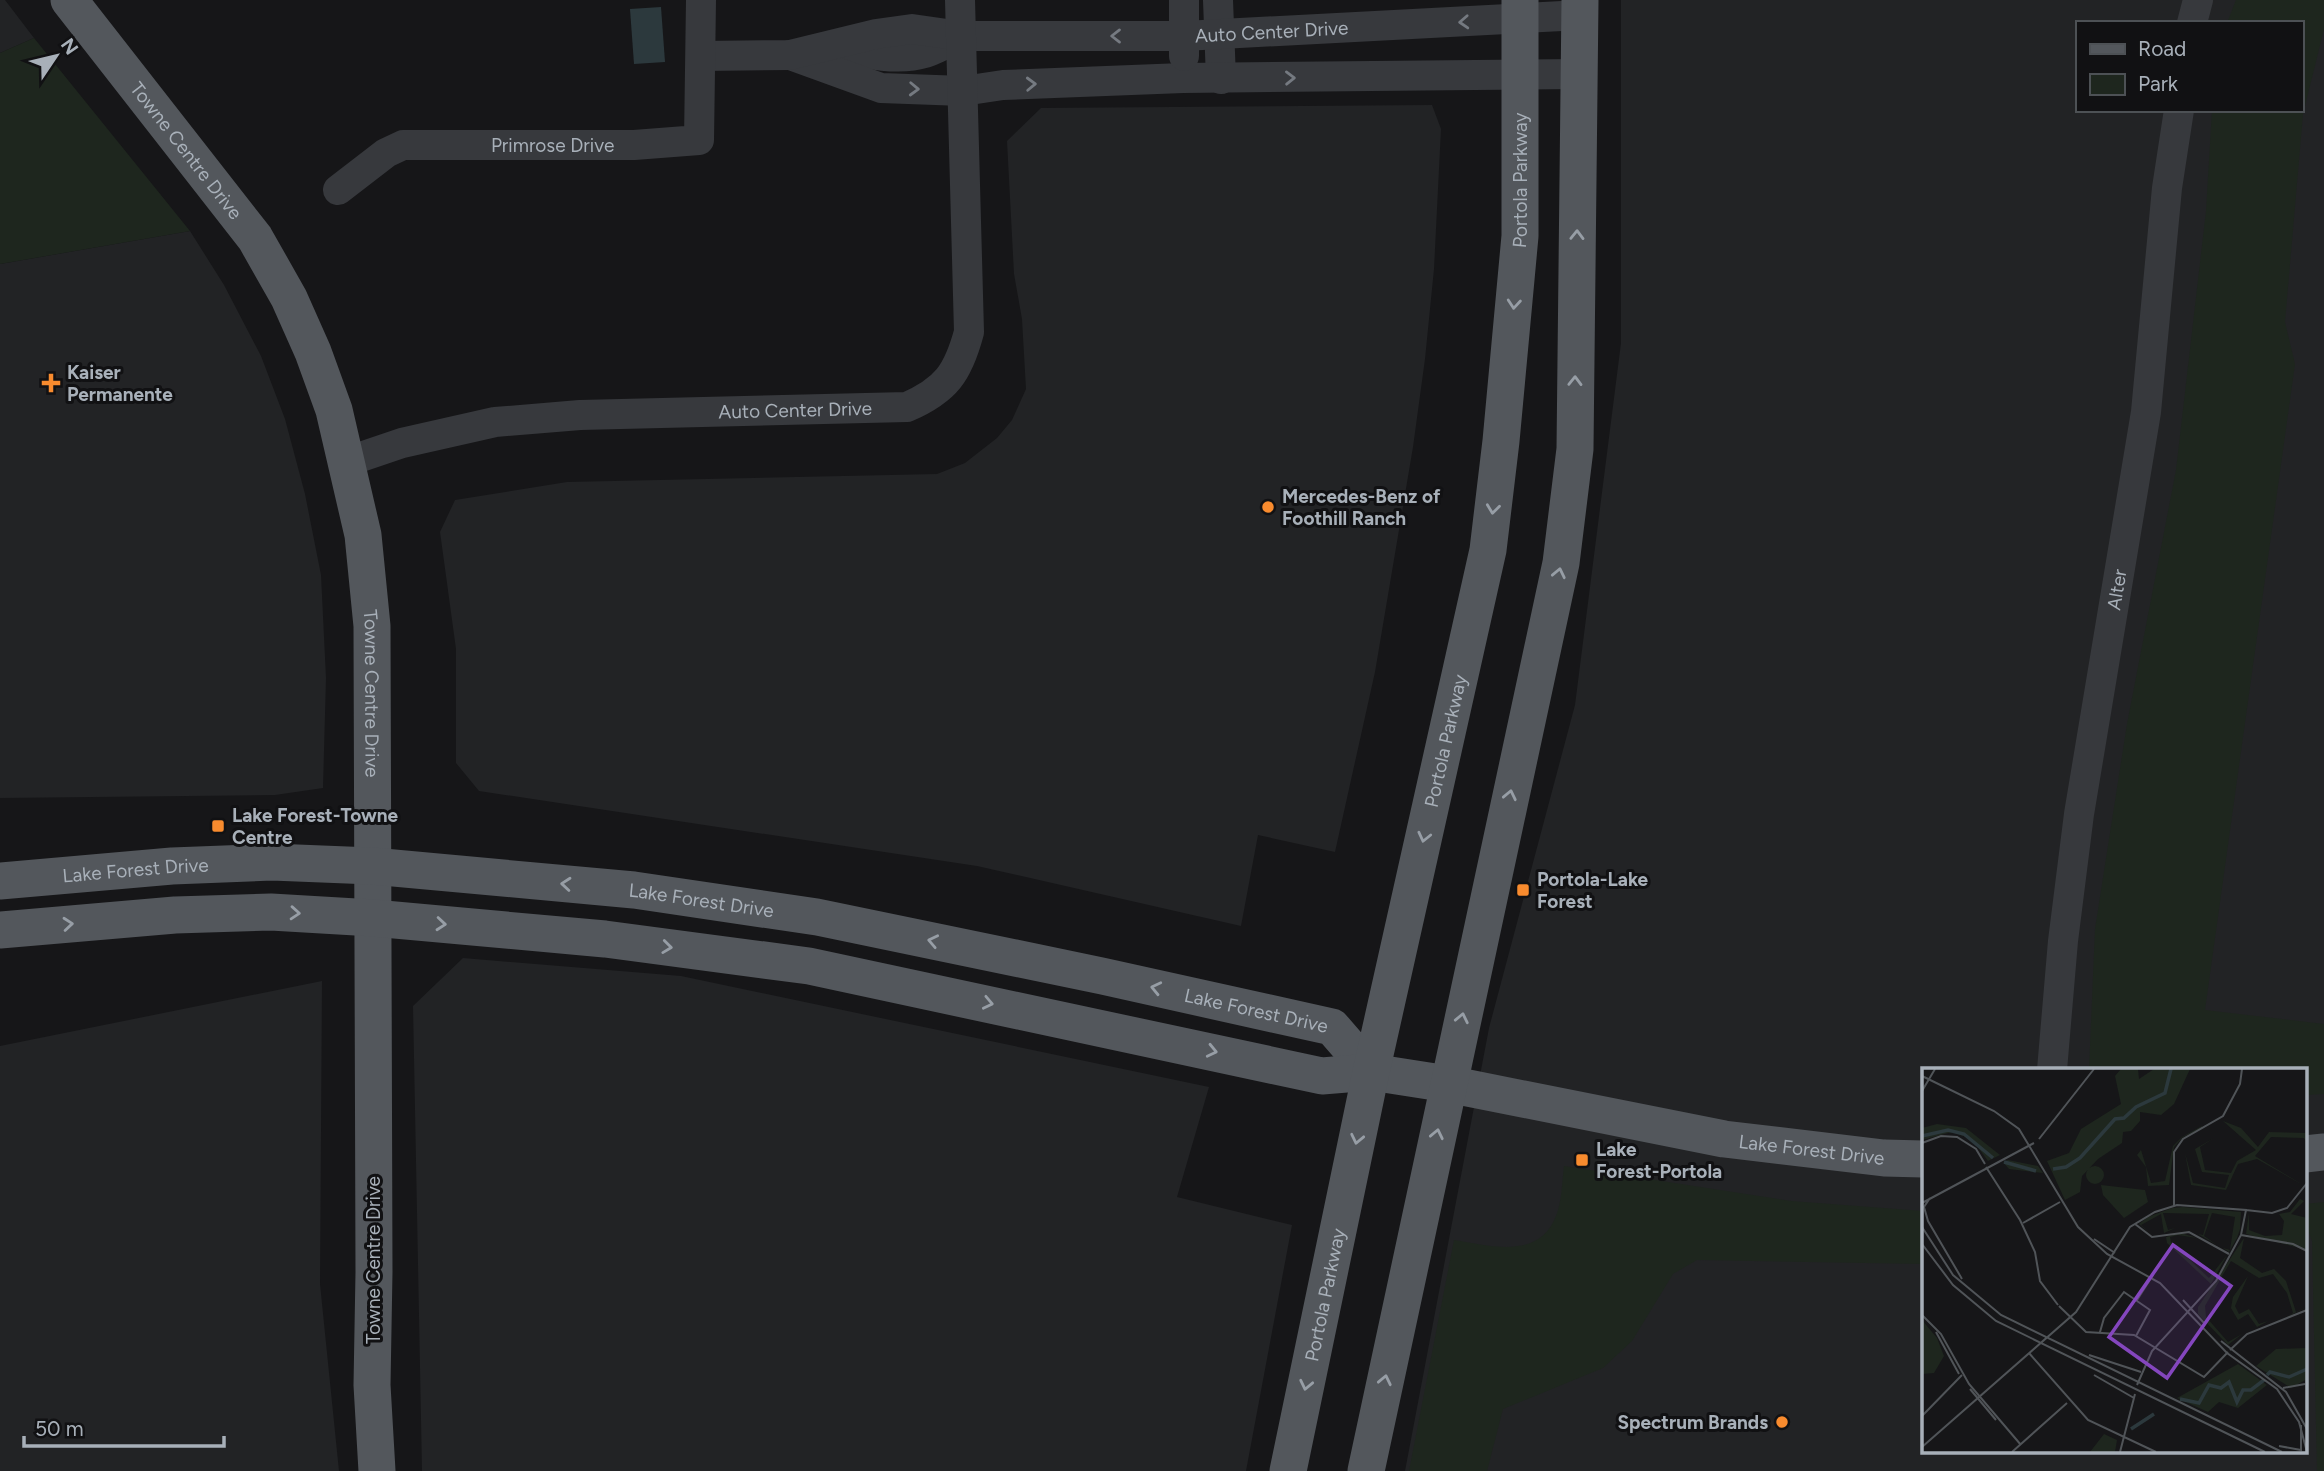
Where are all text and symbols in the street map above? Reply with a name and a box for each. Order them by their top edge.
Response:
one-way arrow [1458,14,1469,29]
street label: Auto Center Drive [1194,16,1349,47]
north arrow [21,21,91,91]
legend [2076,21,2303,112]
one-way arrow [1110,28,1121,44]
text: N [56,34,83,59]
text: Road [2138,36,2186,61]
one-way arrow [1285,70,1295,86]
text: Park [2138,71,2179,96]
one-way arrow [1025,77,1036,92]
street label: Towne Centre Drive [125,78,247,224]
one-way arrow [909,82,920,97]
street label: Portola Parkway [1508,112,1532,249]
street label: Primrose Drive [491,134,614,157]
one-way arrow [1570,230,1585,241]
one-way arrow [1507,299,1522,310]
place label: Kaiser Permanente [67,361,173,406]
marker: Kaiser Permanente [41,373,61,393]
one-way arrow [1568,375,1583,386]
street label: Auto Center Drive [718,397,872,424]
place label: Mercedes-Benz of Foothill Ranch [1282,485,1441,530]
marker: Mercedes-Benz of Foothill Ranch [1260,499,1276,515]
one-way arrow [1486,503,1501,515]
one-way arrow [1550,567,1565,579]
street label: Alter [2102,567,2132,612]
street label: Towne Centre Drive [358,608,383,778]
street label: Portola Parkway [1420,672,1472,809]
one-way arrow [1502,789,1517,801]
place label: Lake Forest-Towne Centre [232,804,399,849]
marker: Lake Forest-Towne Centre [210,818,226,834]
one-way arrow [1418,831,1432,843]
street label: Lake Forest Drive [62,854,209,888]
place label: Portola-Lake Forest [1537,868,1649,913]
one-way arrow [560,876,572,891]
street label: Lake Forest Drive [628,879,775,923]
marker: Portola-Lake Forest [1515,882,1531,898]
one-way arrow [290,905,301,920]
one-way arrow [436,916,447,931]
one-way arrow [63,917,74,932]
one-way arrow [927,935,939,950]
one-way arrow [661,940,673,955]
one-way arrow [1150,982,1162,997]
street label: Lake Forest Drive [1182,984,1330,1038]
one-way arrow [982,994,994,1009]
one-way arrow [1454,1012,1468,1024]
one-way arrow [1206,1043,1218,1058]
inset map [1922,1068,2306,1454]
one-way arrow [1429,1128,1444,1140]
street label: Lake Forest Drive [1737,1130,1886,1170]
one-way arrow [1351,1133,1366,1145]
place label: Lake Forest-Portola [1596,1138,1722,1183]
marker: Lake Forest-Portola [1574,1152,1590,1168]
street label: Towne Centre Drive [362,1176,385,1344]
street label: Portola Parkway [1300,1226,1350,1364]
one-way arrow [1376,1374,1391,1386]
one-way arrow [1300,1379,1315,1391]
scale bar [24,1404,224,1448]
place label: Spectrum Brands [1618,1411,1768,1434]
marker: Spectrum Brands [1774,1414,1790,1430]
text: 50 m [35,1416,84,1441]

